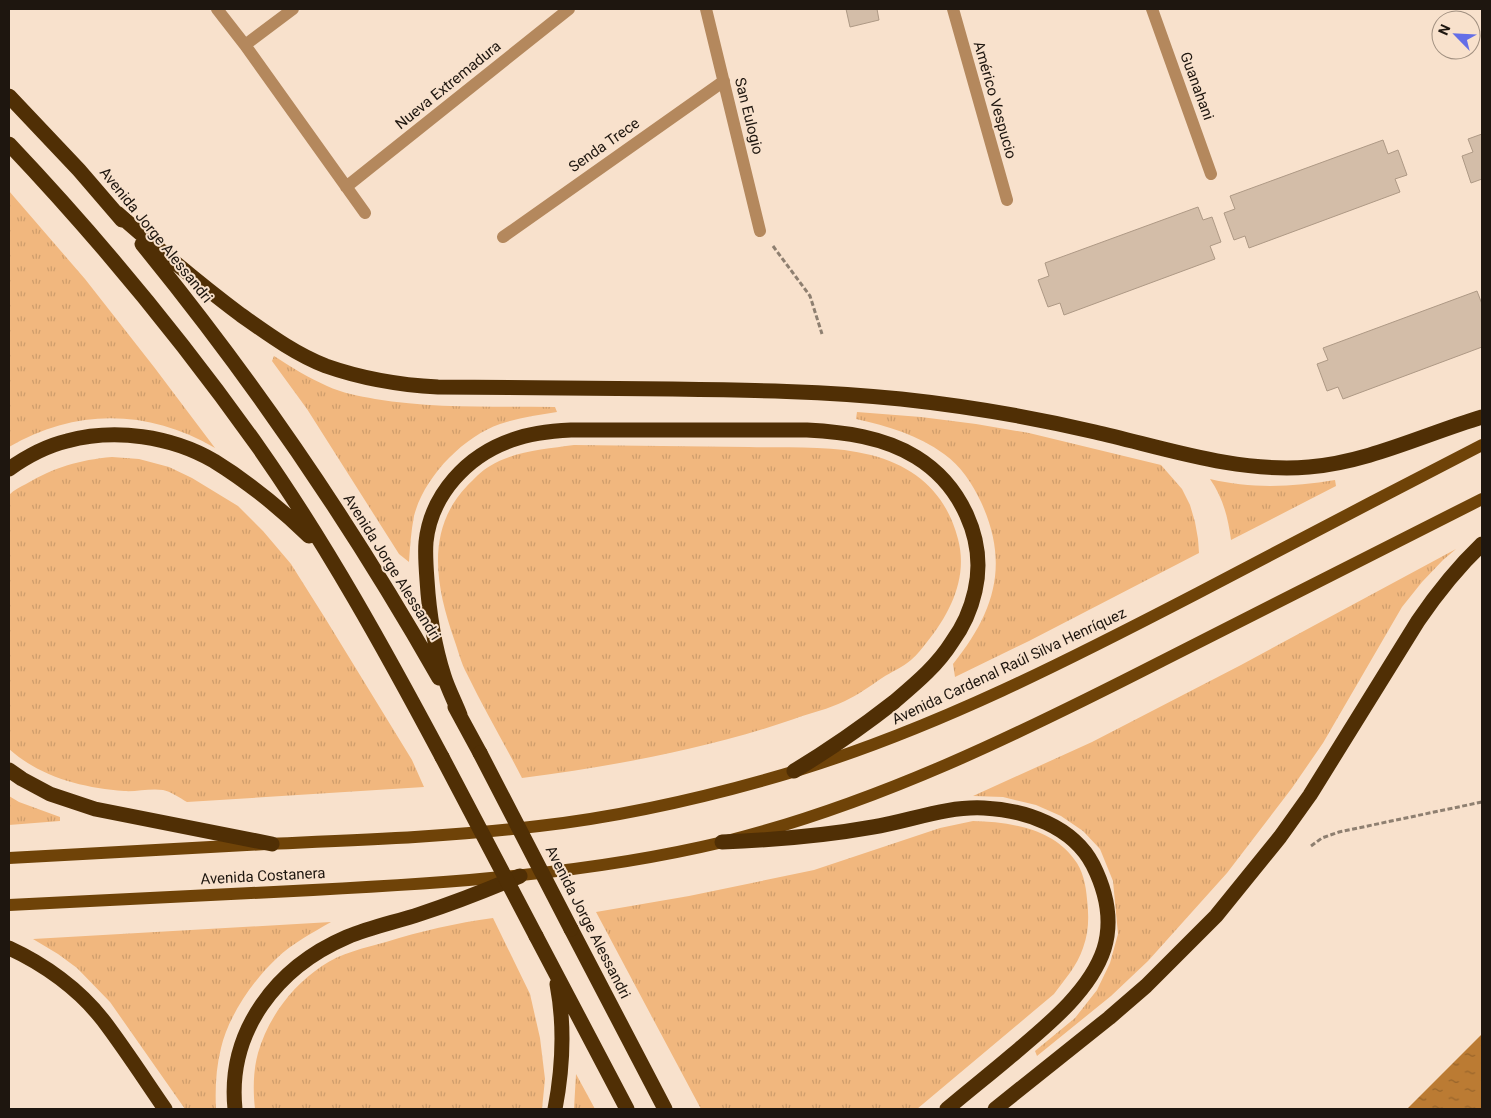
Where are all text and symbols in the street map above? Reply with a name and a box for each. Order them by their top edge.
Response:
north arrow [1431,10,1481,60]
text: N [1435,22,1453,37]
street label: Nueva Extremadura [392,37,504,133]
street label: Américo Vespucio [970,39,1020,161]
street label: Guanahani [1176,49,1218,123]
street label: San Eulogio [731,76,767,156]
street label: Senda Trece [565,114,643,176]
street label: Avenida Jorge Alessandri [96,164,216,306]
street label: Avenida Jorge Alessandri [340,490,444,644]
street label: Avenida Cardenal Raúl Silva Henríquez [889,604,1129,728]
street label: Avenida Jorge Alessandri [542,843,634,1001]
street label: Avenida Costanera [200,864,326,888]

